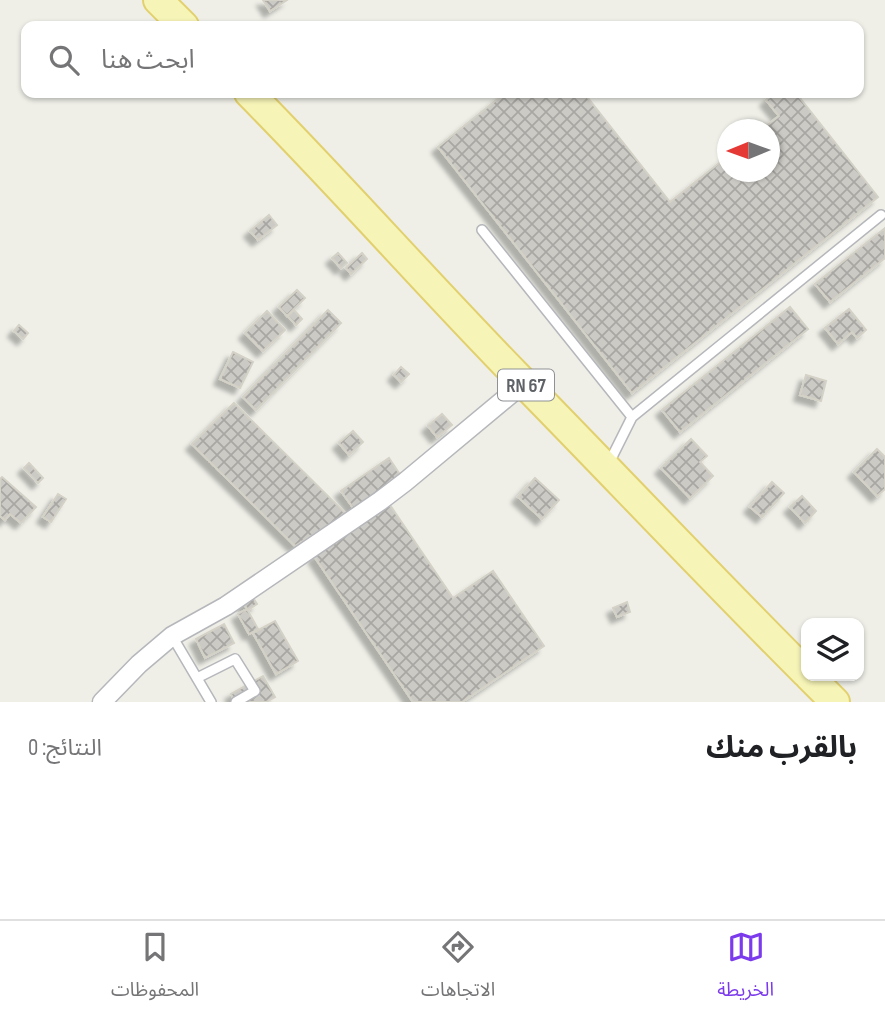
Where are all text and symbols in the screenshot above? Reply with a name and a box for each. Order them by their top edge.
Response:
search box [21,21,864,98]
icon: search [45,41,83,79]
text: ابحث هنا [101,45,195,76]
north arrow [717,119,780,182]
road number: RN 67 [498,370,554,400]
map controls [801,618,864,681]
button: layers [801,618,864,681]
text: بالقرب منك [706,730,857,766]
text: النتائج: 0 [28,734,102,762]
tab: المحفوظات [111,928,199,1010]
tab: الاتجاهات [421,928,495,1010]
tab: الخريطة [717,928,774,1010]

